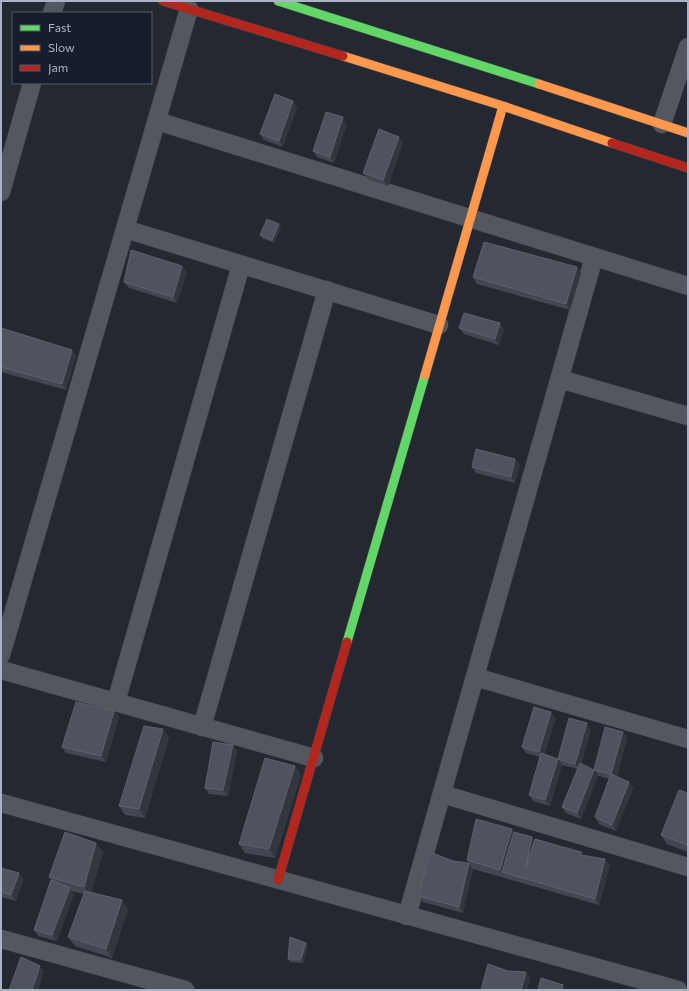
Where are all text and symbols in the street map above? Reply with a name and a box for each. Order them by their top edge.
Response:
legend [12,12,152,84]
text: Fast [48,20,71,34]
text: Slow [48,40,75,54]
text: Jam [48,60,68,75]

